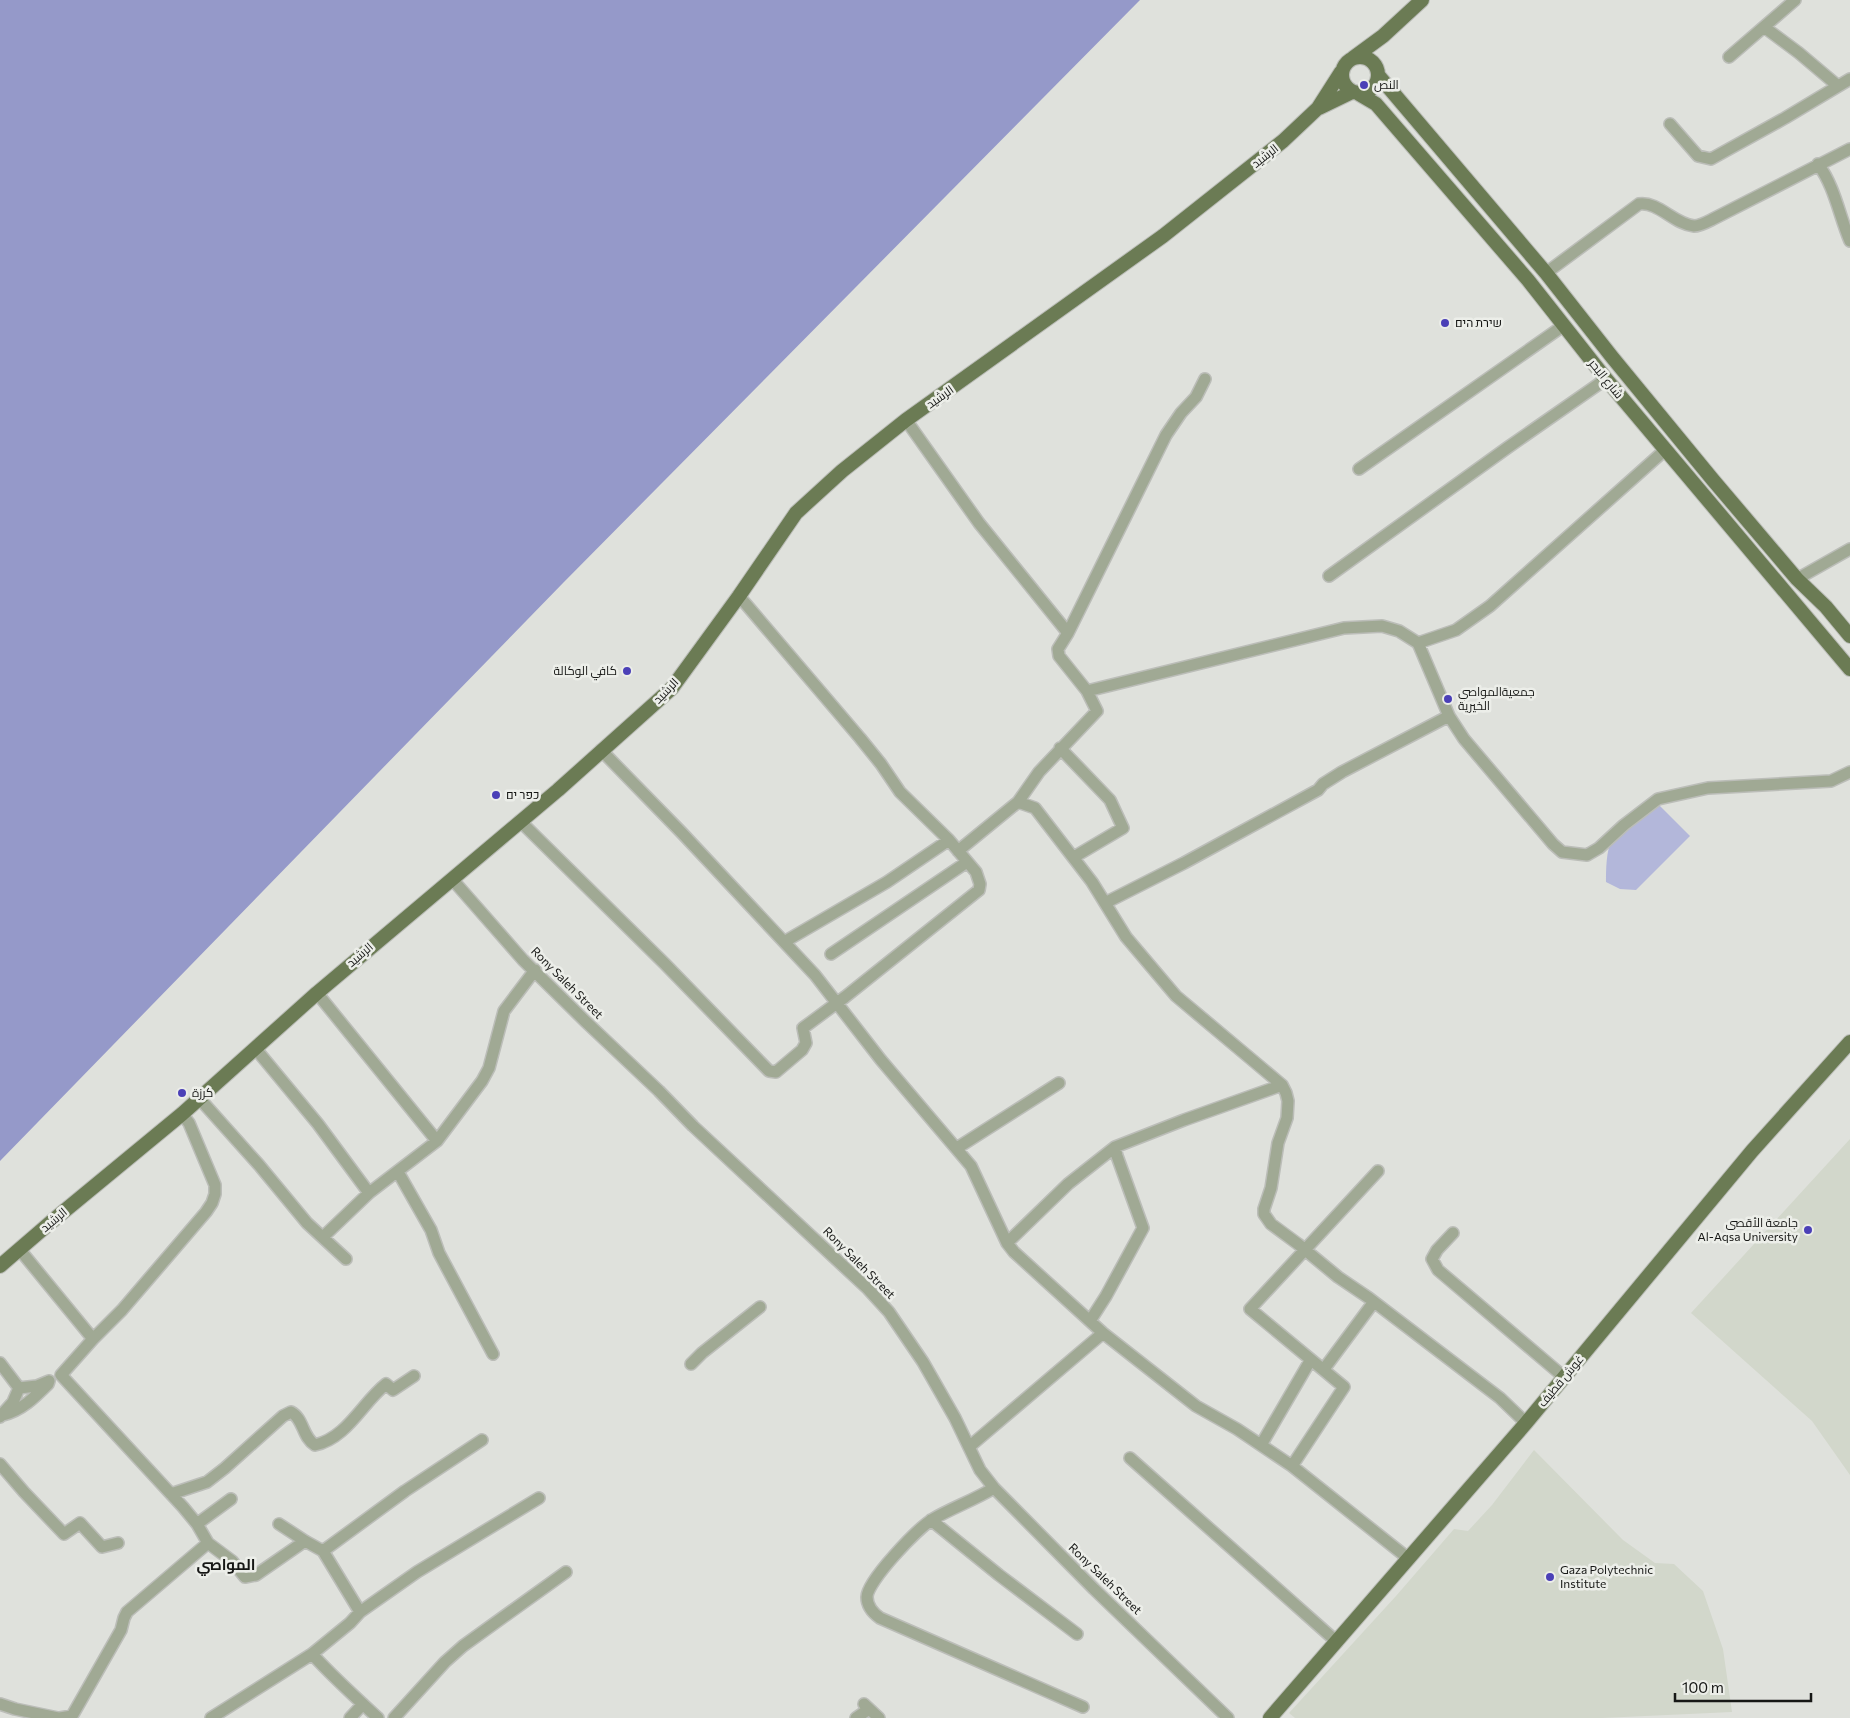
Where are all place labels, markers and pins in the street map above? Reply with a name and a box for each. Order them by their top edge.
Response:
place label: النص [1374,77,1399,92]
marker: النص [1358,79,1370,91]
place label: שירת הים [1455,315,1502,329]
marker: שירת הים [1439,317,1451,329]
place label: كافي الوكالة [553,663,617,681]
marker: كافي الوكالة [621,665,633,677]
place label: جمعيةالمواصي الخيرية [1458,684,1535,713]
marker: جمعيةالمواصي الخيرية [1442,693,1454,705]
place label: כפר ים [506,787,539,801]
marker: כפר ים [490,789,502,801]
place label: كرزة [192,1085,213,1100]
marker: كرزة [176,1087,188,1099]
place label: جامعة الأقصى Al-Aqsa University [1698,1215,1798,1243]
marker: جامعة الأقصى Al-Aqsa University [1802,1224,1814,1236]
place label: Gaza Polytechnic Institute [1560,1562,1653,1590]
marker: Gaza Polytechnic Institute [1544,1571,1556,1583]

